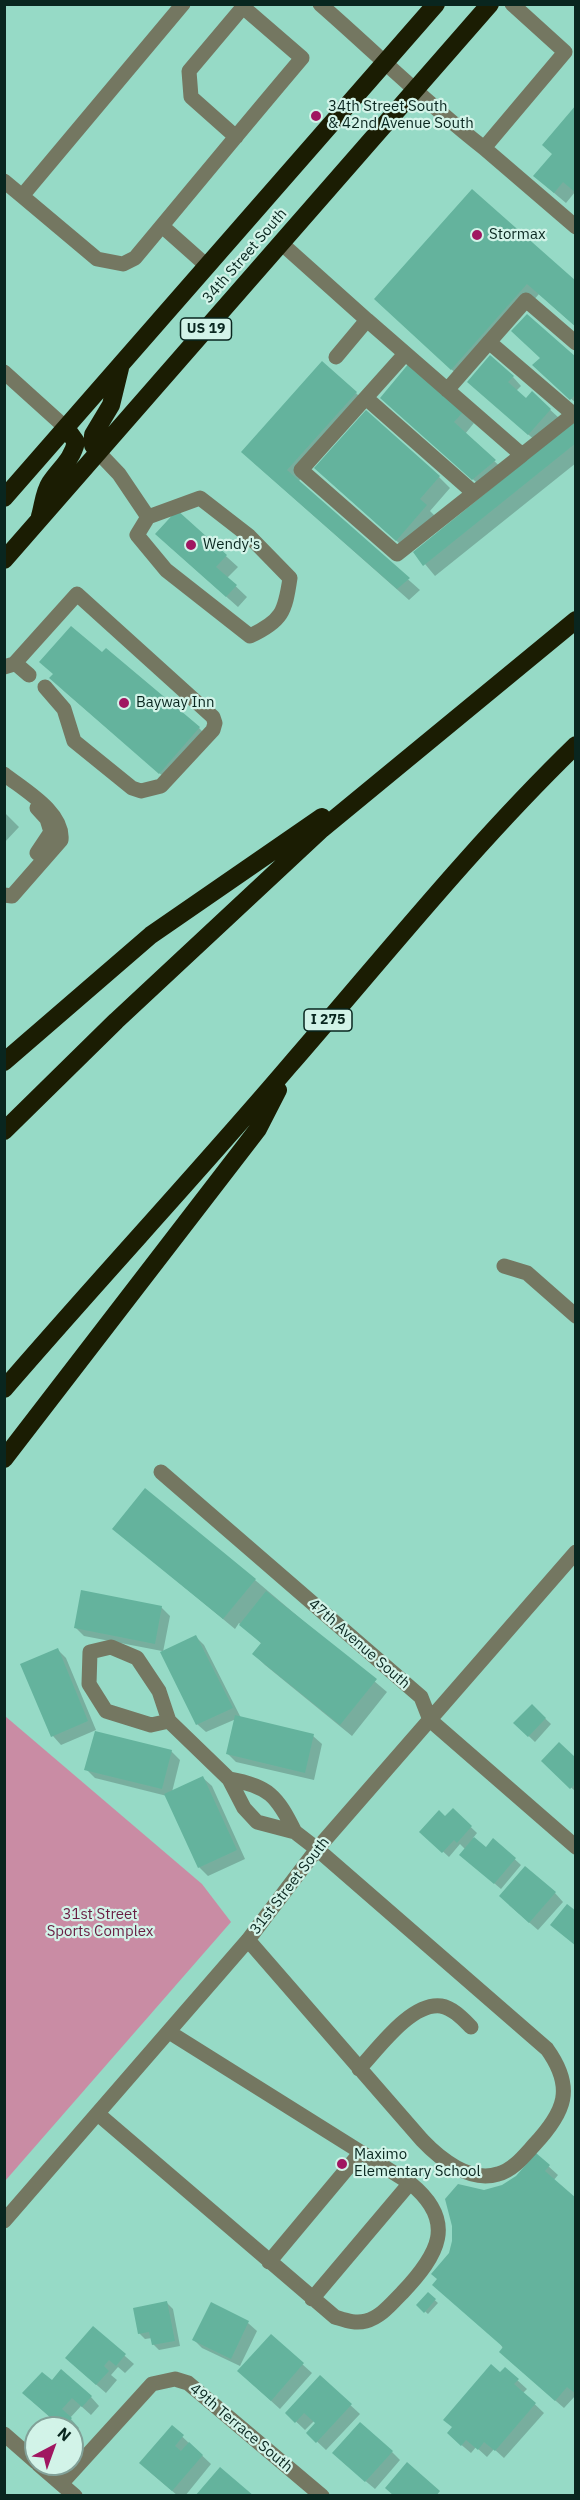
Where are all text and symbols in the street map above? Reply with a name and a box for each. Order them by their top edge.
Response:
place label: 34th Street South & 42nd Avenue South [328,98,474,133]
marker: 34th Street South & 42nd Avenue South [309,109,323,123]
street label: 34th Street South [199,205,291,307]
place label: Stormax [489,226,546,244]
marker: Stormax [470,228,484,242]
road number: US 19 [180,318,232,340]
place label: Wendy's [203,536,260,554]
marker: Wendy's [184,538,198,552]
place label: Bayway Inn [136,694,215,712]
marker: Bayway Inn [117,696,131,710]
road number: I 275 [304,1009,352,1031]
street label: 47th Avenue South [305,1595,413,1693]
street label: 31st Street South [247,1834,333,1938]
park label: 31st Street Sports Complex [47,1906,153,1941]
place label: Maximo Elementary School [354,2146,481,2181]
marker: Maximo Elementary School [335,2157,349,2171]
street label: 49th Terrace South [186,2380,296,2476]
north arrow [24,2416,84,2476]
text: N [54,2423,75,2445]

